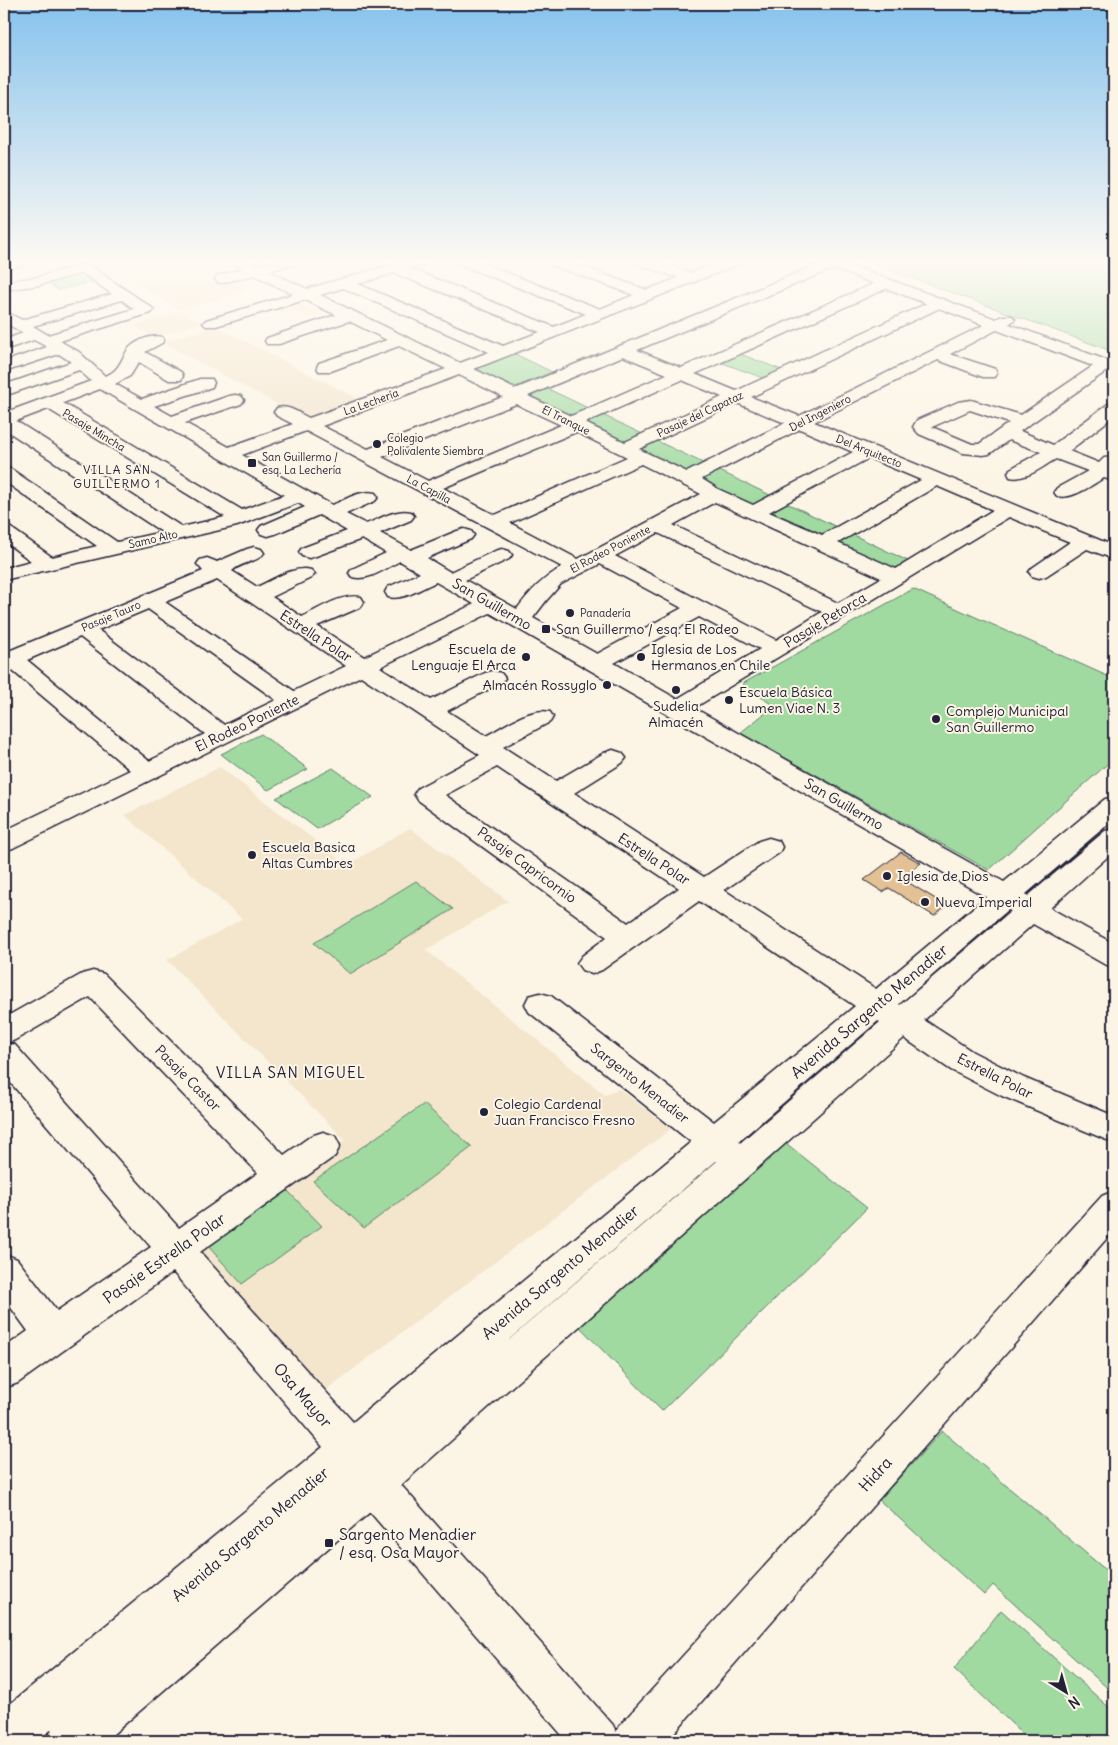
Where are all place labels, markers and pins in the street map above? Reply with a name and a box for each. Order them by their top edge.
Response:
place label: Colegio Polivalente Siembra [387,431,484,458]
marker: Colegio Polivalente Siembra [371,438,383,450]
place label: San Guillermo / esq. La Lechería [262,450,341,477]
marker: San Guillermo / esq. La Lechería [246,457,258,469]
place label: Panadería [580,606,631,620]
marker: Panadería [564,607,576,619]
place label: San Guillermo / esq. El Rodeo [556,620,739,638]
marker: San Guillermo / esq. El Rodeo [540,623,552,635]
place label: Escuela de Lenguaje El Arca [411,640,516,674]
place label: Iglesia de Los Hermanos en Chile [651,640,770,674]
marker: Escuela de Lenguaje El Arca [520,651,532,663]
marker: Iglesia de Los Hermanos en Chile [635,651,647,663]
place label: Almacén Rossyglo [483,676,597,694]
marker: Almacén Rossyglo [601,679,613,691]
place label: Escuela Básica Lumen Viae N. 3 [739,683,840,717]
marker: Sudelia Almacén [670,684,682,696]
marker: Escuela Básica Lumen Viae N. 3 [723,694,735,706]
place label: Sudelia Almacén [649,697,703,731]
place label: Complejo Municipal San Guillermo [946,702,1068,736]
marker: Complejo Municipal San Guillermo [930,713,942,725]
place label: Escuela Basica Altas Cumbres [262,838,356,872]
marker: Escuela Basica Altas Cumbres [246,849,258,861]
place label: Iglesia de Dios [897,867,989,885]
marker: Iglesia de Dios [881,870,893,882]
place label: Nueva Imperial [935,893,1032,911]
marker: Nueva Imperial [919,896,931,908]
place label: Colegio Cardenal Juan Francisco Fresno [494,1095,635,1129]
marker: Colegio Cardenal Juan Francisco Fresno [478,1106,490,1118]
place label: Sargento Menadier / esq. Osa Mayor [339,1524,477,1562]
marker: Sargento Menadier / esq. Osa Mayor [323,1537,335,1549]

